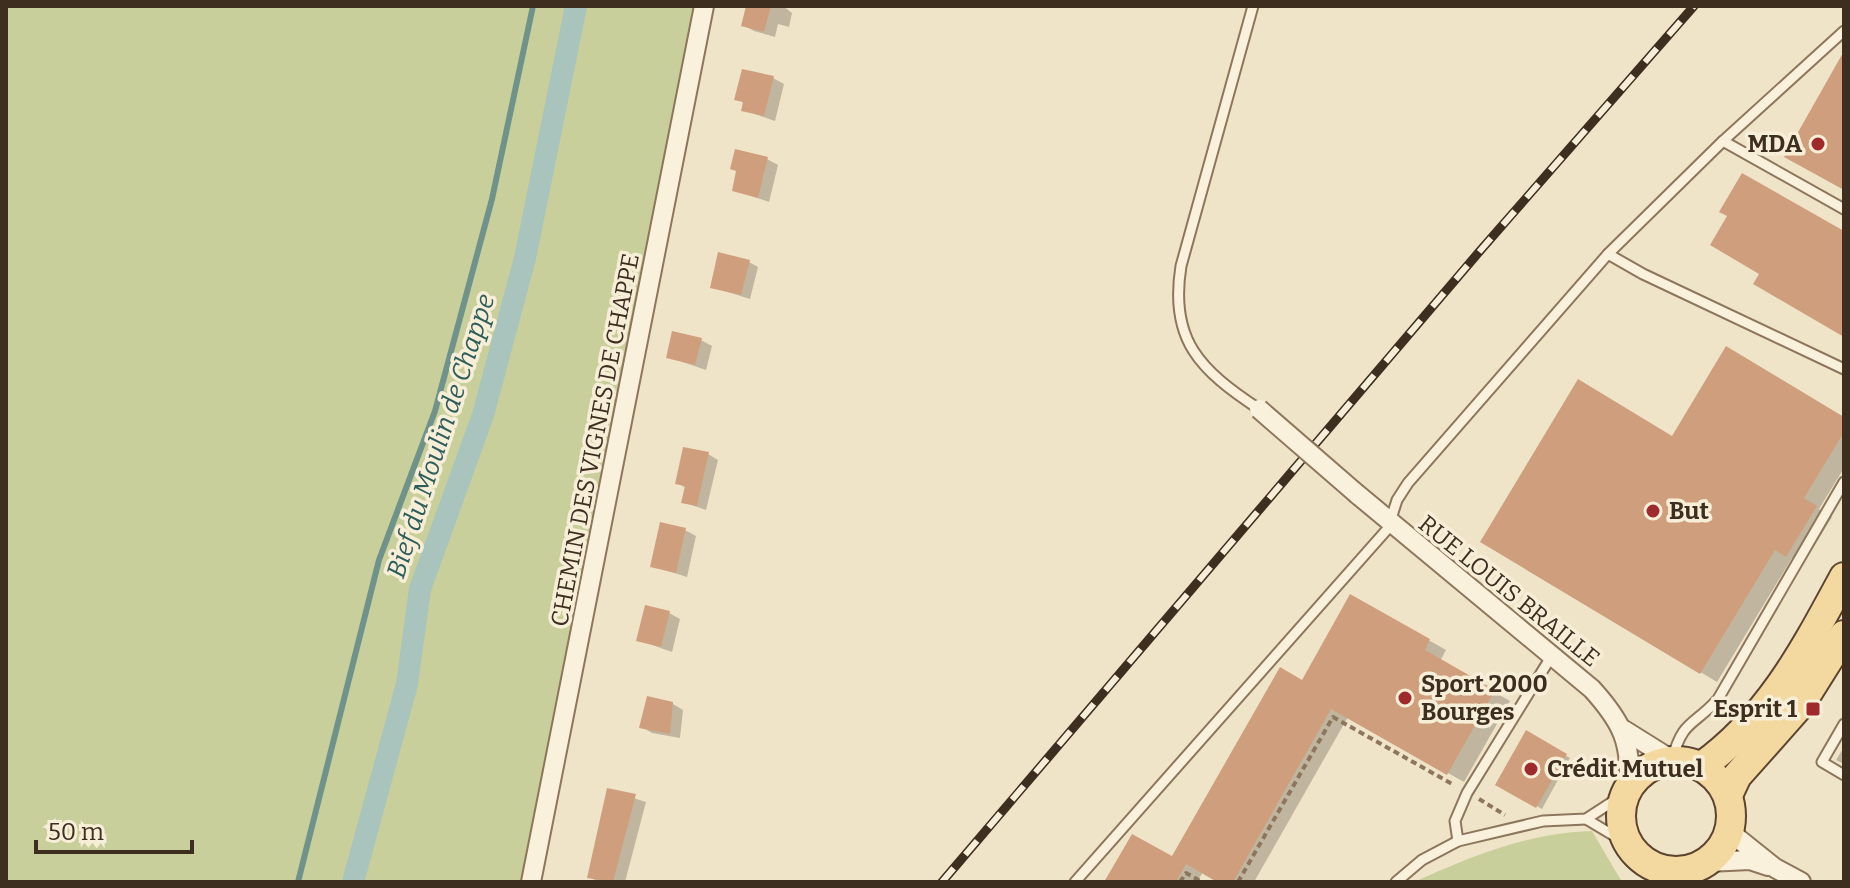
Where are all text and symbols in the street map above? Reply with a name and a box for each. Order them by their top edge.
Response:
place label: MDA [1747,130,1803,158]
marker: MDA [1809,135,1827,153]
street label: CHEMIN DES VIGNES DE CHAPPE [545,251,645,629]
water label: Bief du Moulin de Chappe [380,290,502,582]
place label: But [1669,497,1709,525]
marker: But [1644,502,1662,520]
street label: RUE LOUIS BRAILLE [1413,509,1605,673]
place label: Sport 2000 Bourges [1421,670,1548,726]
marker: Sport 2000 Bourges [1396,689,1414,707]
place label: Esprit 1 [1713,695,1798,723]
marker: Esprit 1 [1804,700,1822,718]
place label: Crédit Mutuel [1547,755,1704,783]
marker: Crédit Mutuel [1522,760,1540,778]
scale bar [36,804,192,854]
text: 50 m [48,818,104,846]

